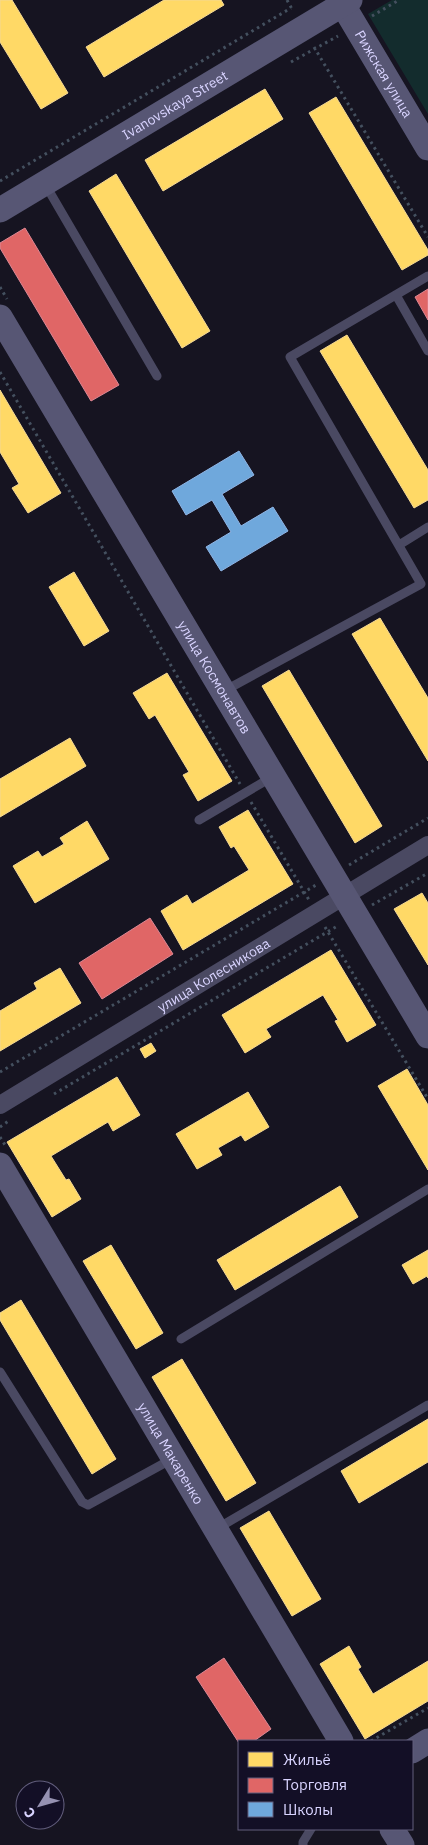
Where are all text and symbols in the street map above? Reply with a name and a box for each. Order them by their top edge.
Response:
street label: Рижская улица [351,27,417,122]
street label: Ivanovskaya Street [119,66,231,144]
street label: улица Космонавтов [174,617,255,737]
street label: улица Колесникова [154,934,274,1016]
street label: улица Макаренко [134,1399,208,1508]
legend [238,1740,413,1830]
text: Жильё [283,1750,331,1769]
text: Торговля [283,1775,347,1794]
north arrow [15,1780,65,1830]
text: Школы [283,1800,333,1819]
text: С [20,1804,40,1822]

